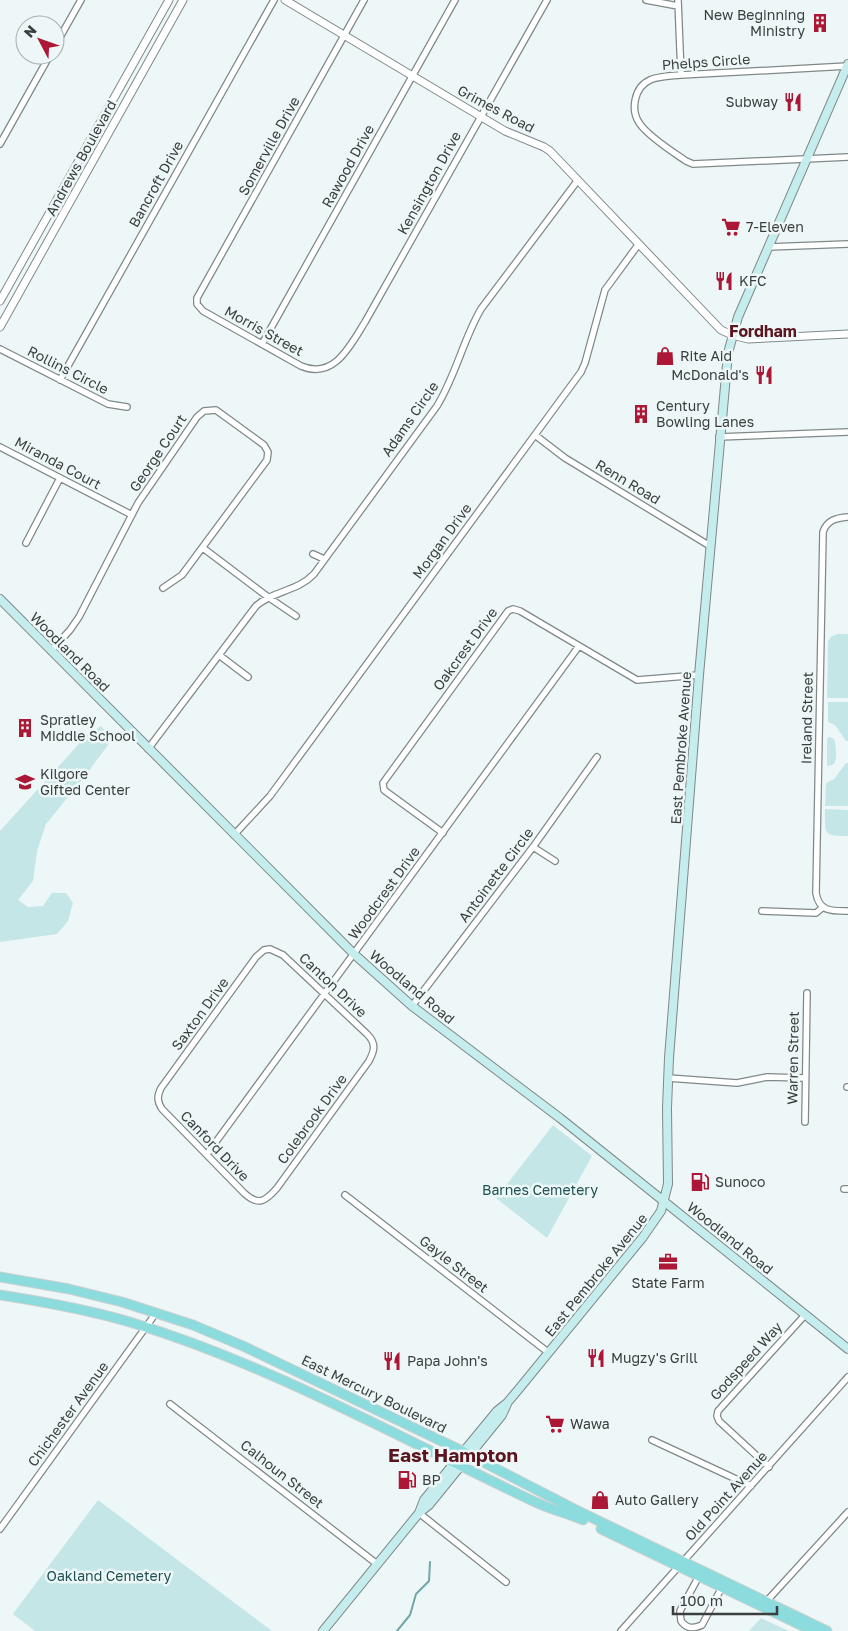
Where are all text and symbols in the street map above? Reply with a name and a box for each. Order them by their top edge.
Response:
place label: New Beginning Ministry [703,6,805,39]
building icon: New Beginning Ministry [809,12,831,34]
north arrow [15,15,65,65]
text: N [20,22,40,41]
street label: Phelps Circle [661,50,751,73]
street label: Grimes Road [455,81,538,136]
restaurant icon: Subway [782,91,804,113]
street label: Somerville Drive [234,93,303,198]
place label: Subway [726,93,778,110]
street label: Andrews Boulevard [42,97,119,219]
street label: Rawood Drive [318,121,377,210]
street label: Kensington Drive [393,128,464,237]
street label: Bancroft Drive [125,138,186,230]
supermarket icon: 7-Eleven [720,216,742,238]
place label: 7-Eleven [746,218,804,235]
restaurant icon: KFC [713,270,735,292]
place label: KFC [739,272,766,289]
street label: Morris Street [222,302,307,359]
district label: Fordham [729,321,797,341]
street label: Rollins Circle [25,342,112,397]
shop icon: Rite Aid [654,345,676,367]
place label: Rite Aid [680,347,732,364]
restaurant icon: McDonald's [753,364,775,386]
place label: McDonald's [671,366,749,383]
street label: Adams Circle [377,378,442,460]
place label: Century Bowling Lanes [656,397,754,430]
building icon: Century Bowling Lanes [630,403,652,425]
street label: George Court [125,411,190,495]
street label: Miranda Court [12,433,104,492]
street label: Renn Road [593,456,664,508]
street label: Morgan Drive [409,500,475,582]
street label: Oakcrest Drive [429,604,500,693]
street label: Woodland Road [27,608,114,695]
street label: East Pembroke Avenue [667,671,694,825]
street label: Ireland Street [797,672,816,764]
place label: Spratley Middle School [40,711,135,744]
building icon: Spratley Middle School [14,717,36,739]
place label: Kilgore Gifted Center [40,765,131,798]
school or university icon: Kilgore Gifted Center [14,771,36,793]
street label: Antoinette Circle [455,824,537,925]
street label: Woodcrest Drive [344,843,423,942]
street label: Woodland Road [366,946,458,1027]
street label: Canton Drive [296,949,371,1020]
street label: Saxton Drive [168,974,232,1053]
street label: Warren Street [783,1011,802,1105]
street label: Colebrook Drive [273,1070,350,1167]
street label: Canford Drive [177,1107,253,1184]
fuel station icon: Sunoco [689,1171,711,1193]
place label: Sunoco [715,1173,765,1190]
park label: Barnes Cemetery [482,1181,598,1198]
street label: Woodland Road [684,1198,777,1277]
street label: East Pembroke Avenue [541,1210,650,1340]
street label: Gayle Street [416,1231,492,1296]
office icon: State Farm [657,1251,679,1273]
place label: State Farm [631,1274,705,1291]
street label: Godspeed Way [706,1318,785,1403]
restaurant icon: Mugzy's Grill [585,1347,607,1369]
place label: Mugzy's Grill [611,1349,698,1366]
restaurant icon: Papa John's [381,1350,403,1372]
street label: East Mercury Boulevard [299,1351,450,1436]
place label: Papa John's [407,1352,488,1369]
street label: Chichester Avenue [24,1358,111,1470]
supermarket icon: Wawa [544,1413,566,1435]
place label: Wawa [570,1415,610,1432]
street label: Calhoun Street [237,1436,327,1511]
district label: East Hampton [388,1443,518,1466]
street label: Old Point Avenue [681,1447,770,1544]
fuel station icon: BP [396,1469,418,1491]
place label: BP [422,1471,441,1488]
shop icon: Auto Gallery [589,1489,611,1511]
place label: Auto Gallery [615,1491,699,1508]
park label: Oakland Cemetery [47,1567,172,1584]
scale bar [673,1584,777,1616]
text: 100 m [680,1591,723,1609]

